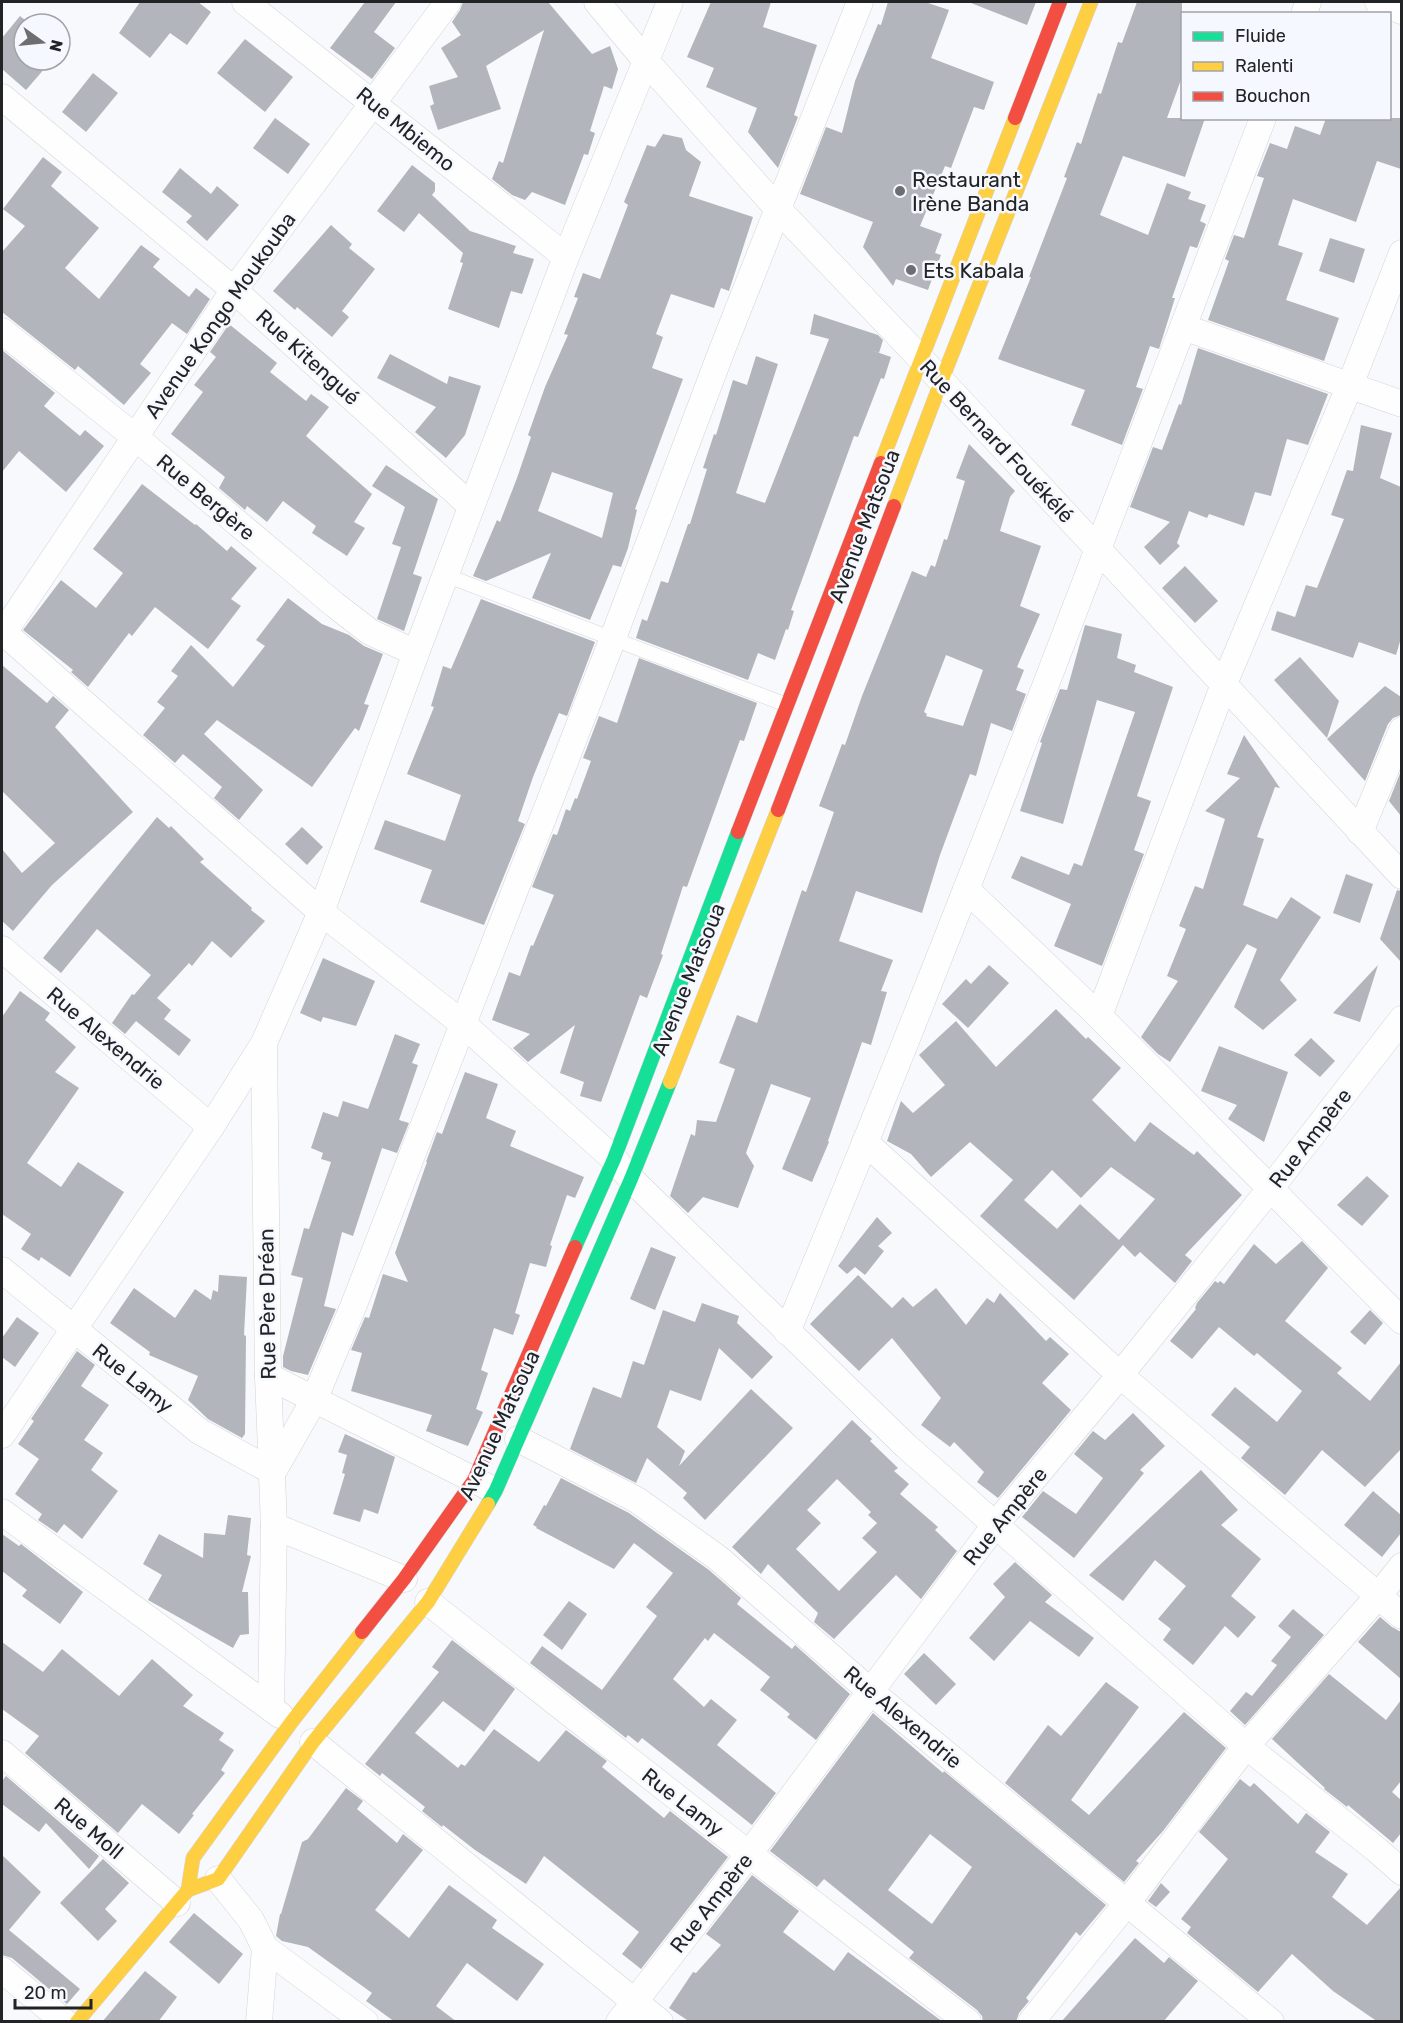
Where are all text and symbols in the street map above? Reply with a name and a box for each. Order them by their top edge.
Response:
north arrow [12,12,72,72]
legend [1181,12,1391,120]
text: Fluide [1235,25,1286,47]
text: N [45,38,67,54]
text: Ralenti [1235,55,1293,77]
street label: Rue Mbiemo [351,82,461,176]
text: Bouchon [1235,85,1310,107]
place label: Restaurant Irène Banda [912,167,1029,216]
marker: Restaurant Irène Banda [893,184,907,198]
street label: Avenue Kongo Moukouba [139,207,301,423]
place label: Ets Kabala [923,258,1024,283]
marker: Ets Kabala [904,263,918,277]
street label: Rue Kitengué [251,304,365,410]
street label: Rue Bernard Fouékélé [915,354,1079,528]
street label: Avenue Matsoua [823,446,905,606]
street label: Rue Bergère [152,449,260,545]
street label: Avenue Matsoua [646,899,730,1059]
street label: Rue Alexendrie [42,981,170,1095]
street label: Rue Ampère [1263,1083,1357,1193]
street label: Rue Père Dréan [253,1228,281,1380]
street label: Rue Lamy [88,1338,179,1418]
street label: Avenue Matsoua [453,1346,545,1504]
street label: Rue Ampère [958,1462,1052,1570]
street label: Rue Alexendrie [839,1660,967,1774]
street label: Rue Lamy [637,1762,729,1842]
street label: Rue Moll [49,1792,129,1864]
street label: Rue Ampère [664,1848,758,1958]
scale bar [15,1972,92,2010]
text: 20 m [24,1982,66,2004]

